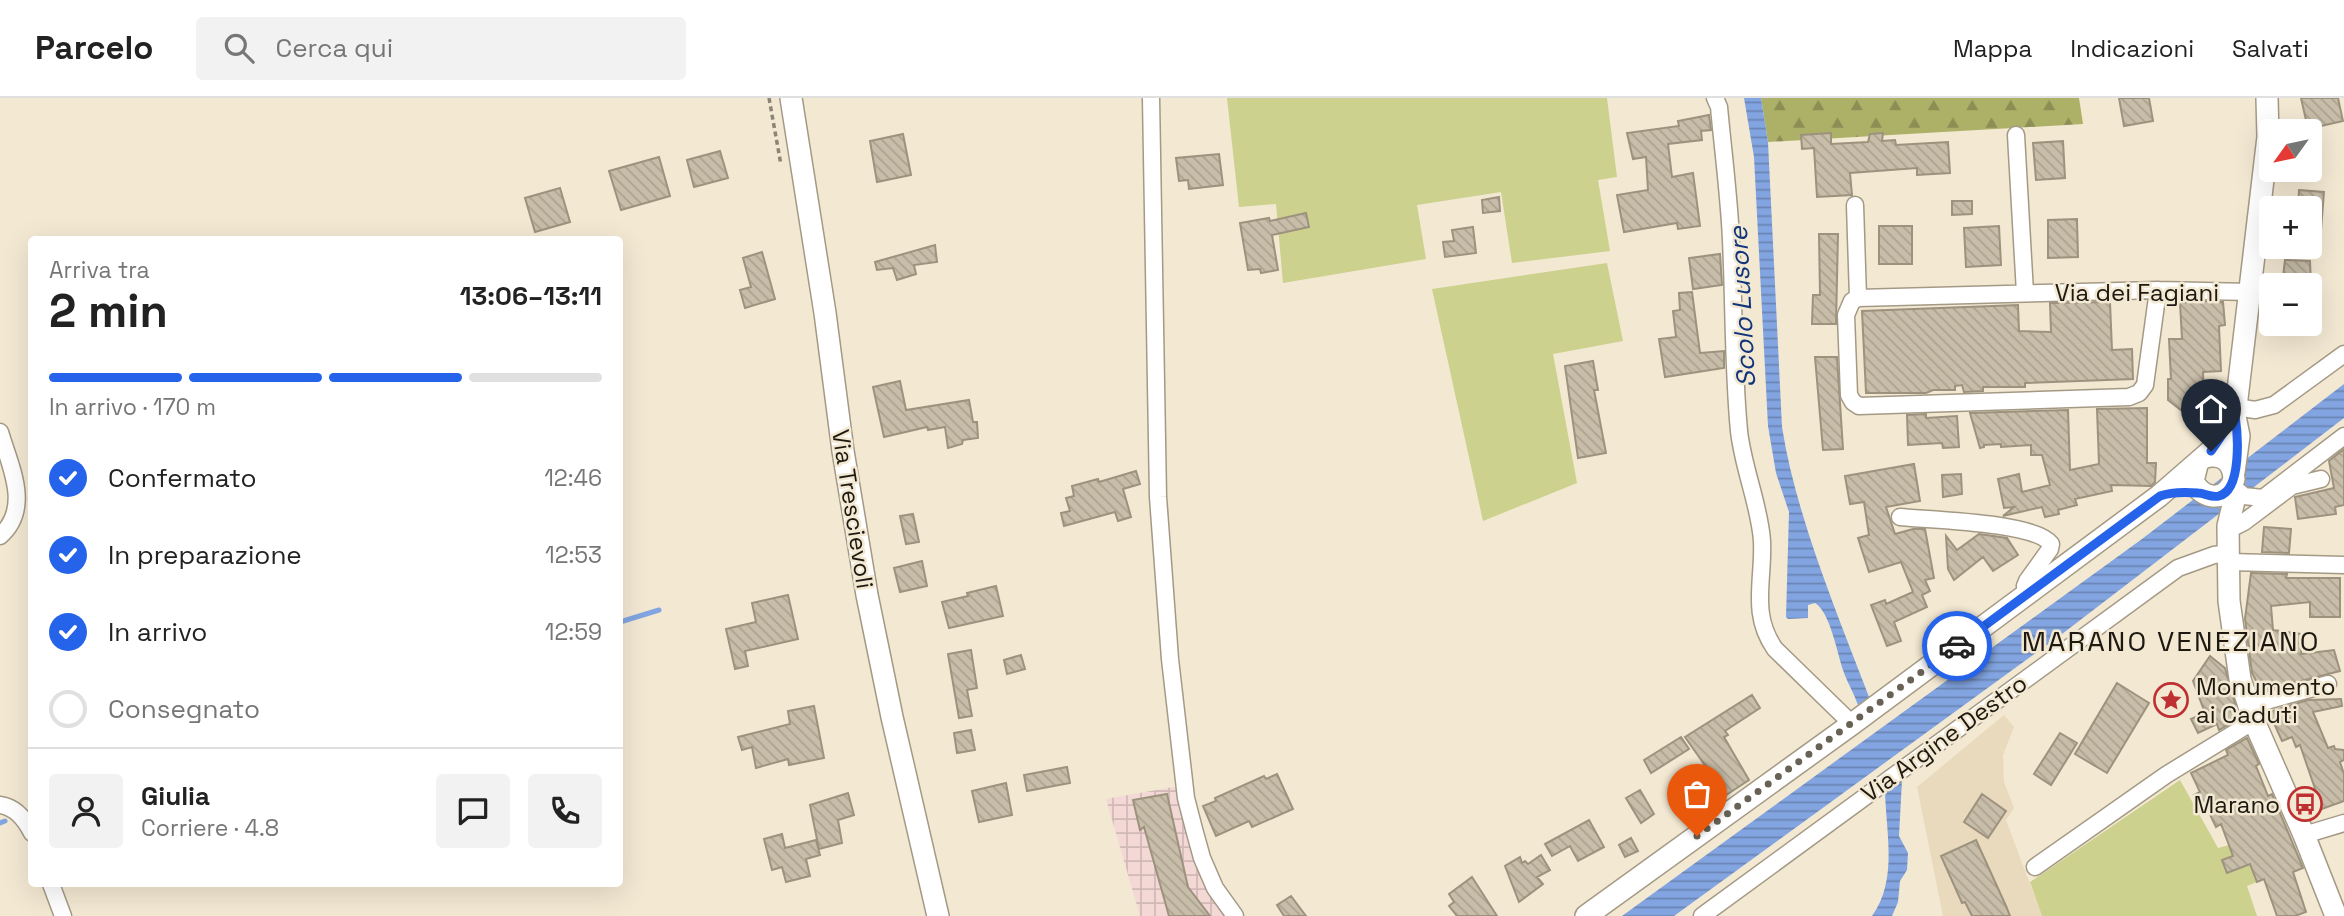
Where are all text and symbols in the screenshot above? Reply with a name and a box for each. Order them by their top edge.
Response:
search box [196,17,686,80]
text: Parcelo [35,27,154,69]
icon: search [220,29,258,67]
text: Cerca qui [276,31,393,65]
text: Mappa [1953,33,2032,64]
text: Indicazioni [2070,33,2194,64]
text: Salvati [2232,33,2309,64]
north arrow [2259,119,2322,182]
map controls [2259,119,2322,336]
button: + [2259,196,2322,259]
water label: Scolo Lusore [1721,224,1763,388]
text: Arriva tra [49,255,150,285]
button: − [2259,273,2322,336]
street label: Via dei Fagiani [2055,277,2219,308]
text: 13:06–13:11 [460,279,602,313]
text: 2 min [49,282,168,340]
pin [2181,379,2241,451]
icon: home [2192,390,2230,428]
text: In arrivo · 170 m [49,392,216,422]
street label: Via Trescievoli [825,427,881,591]
icon: check [49,459,87,497]
text: Confermato [108,461,256,495]
text: 12:46 [544,463,602,493]
icon: check [49,536,87,574]
text: In preparazione [108,538,302,572]
text: 12:53 [545,540,602,570]
courier [1922,611,1992,681]
icon: check [49,613,87,651]
text: In arrivo [108,615,207,649]
text: 12:59 [545,617,602,647]
district label: MARANO VENEZIANO [2022,623,2320,659]
icon: car [1938,627,1976,665]
street label: Via Argine Destro [1855,667,2033,809]
place label: Monumento ai Caduti [2196,671,2335,730]
place icon: Monumento ai Caduti [2152,681,2190,719]
text: Consegnato [108,692,260,726]
pin [1667,764,1727,836]
button: person [49,774,123,848]
button: chat [436,774,510,848]
button: phone [528,774,602,848]
icon: bag [1678,775,1716,813]
text: Giulia [141,779,210,813]
bus stop icon: Marano [2286,785,2324,823]
place label: Marano [2193,789,2280,820]
text: Corriere · 4.8 [141,813,279,843]

